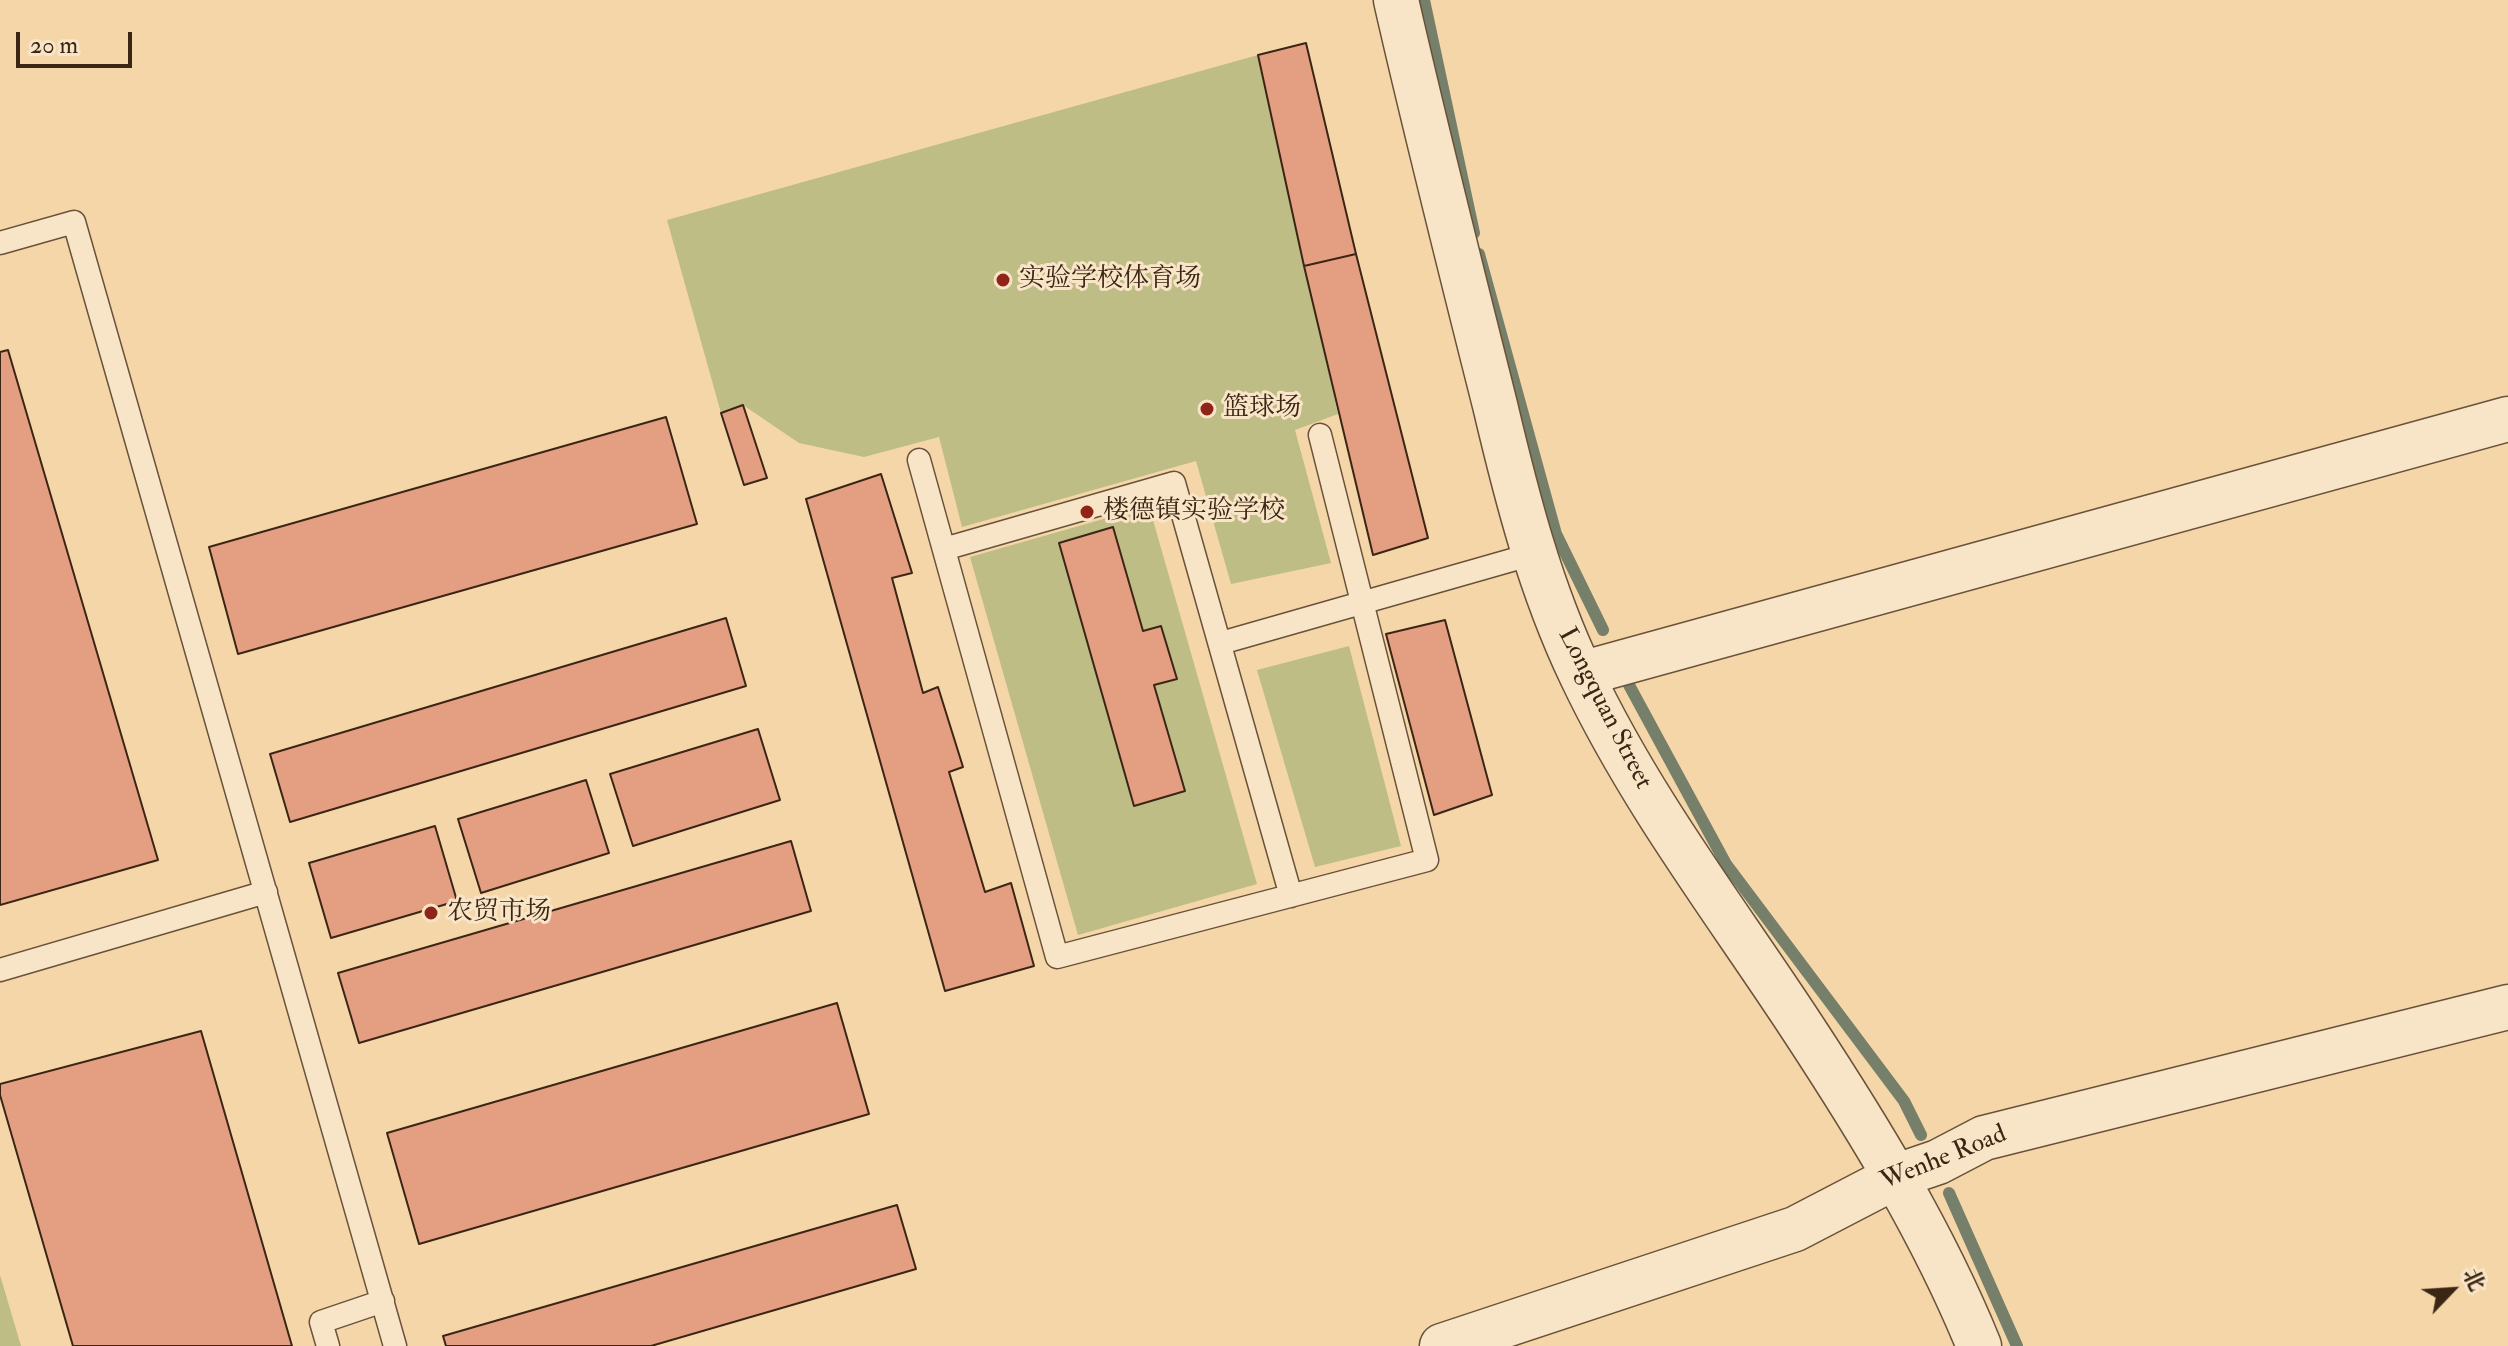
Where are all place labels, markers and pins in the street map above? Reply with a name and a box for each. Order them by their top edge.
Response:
place label: 实验学校体育场 [1019,264,1201,296]
marker: 实验学校体育场 [994,271,1012,289]
place label: 篮球场 [1223,393,1301,425]
marker: 篮球场 [1198,400,1216,418]
place label: 楼德镇实验学校 [1103,496,1285,528]
marker: 楼德镇实验学校 [1078,503,1096,521]
place label: 农贸市场 [447,897,551,929]
marker: 农贸市场 [422,904,440,922]

